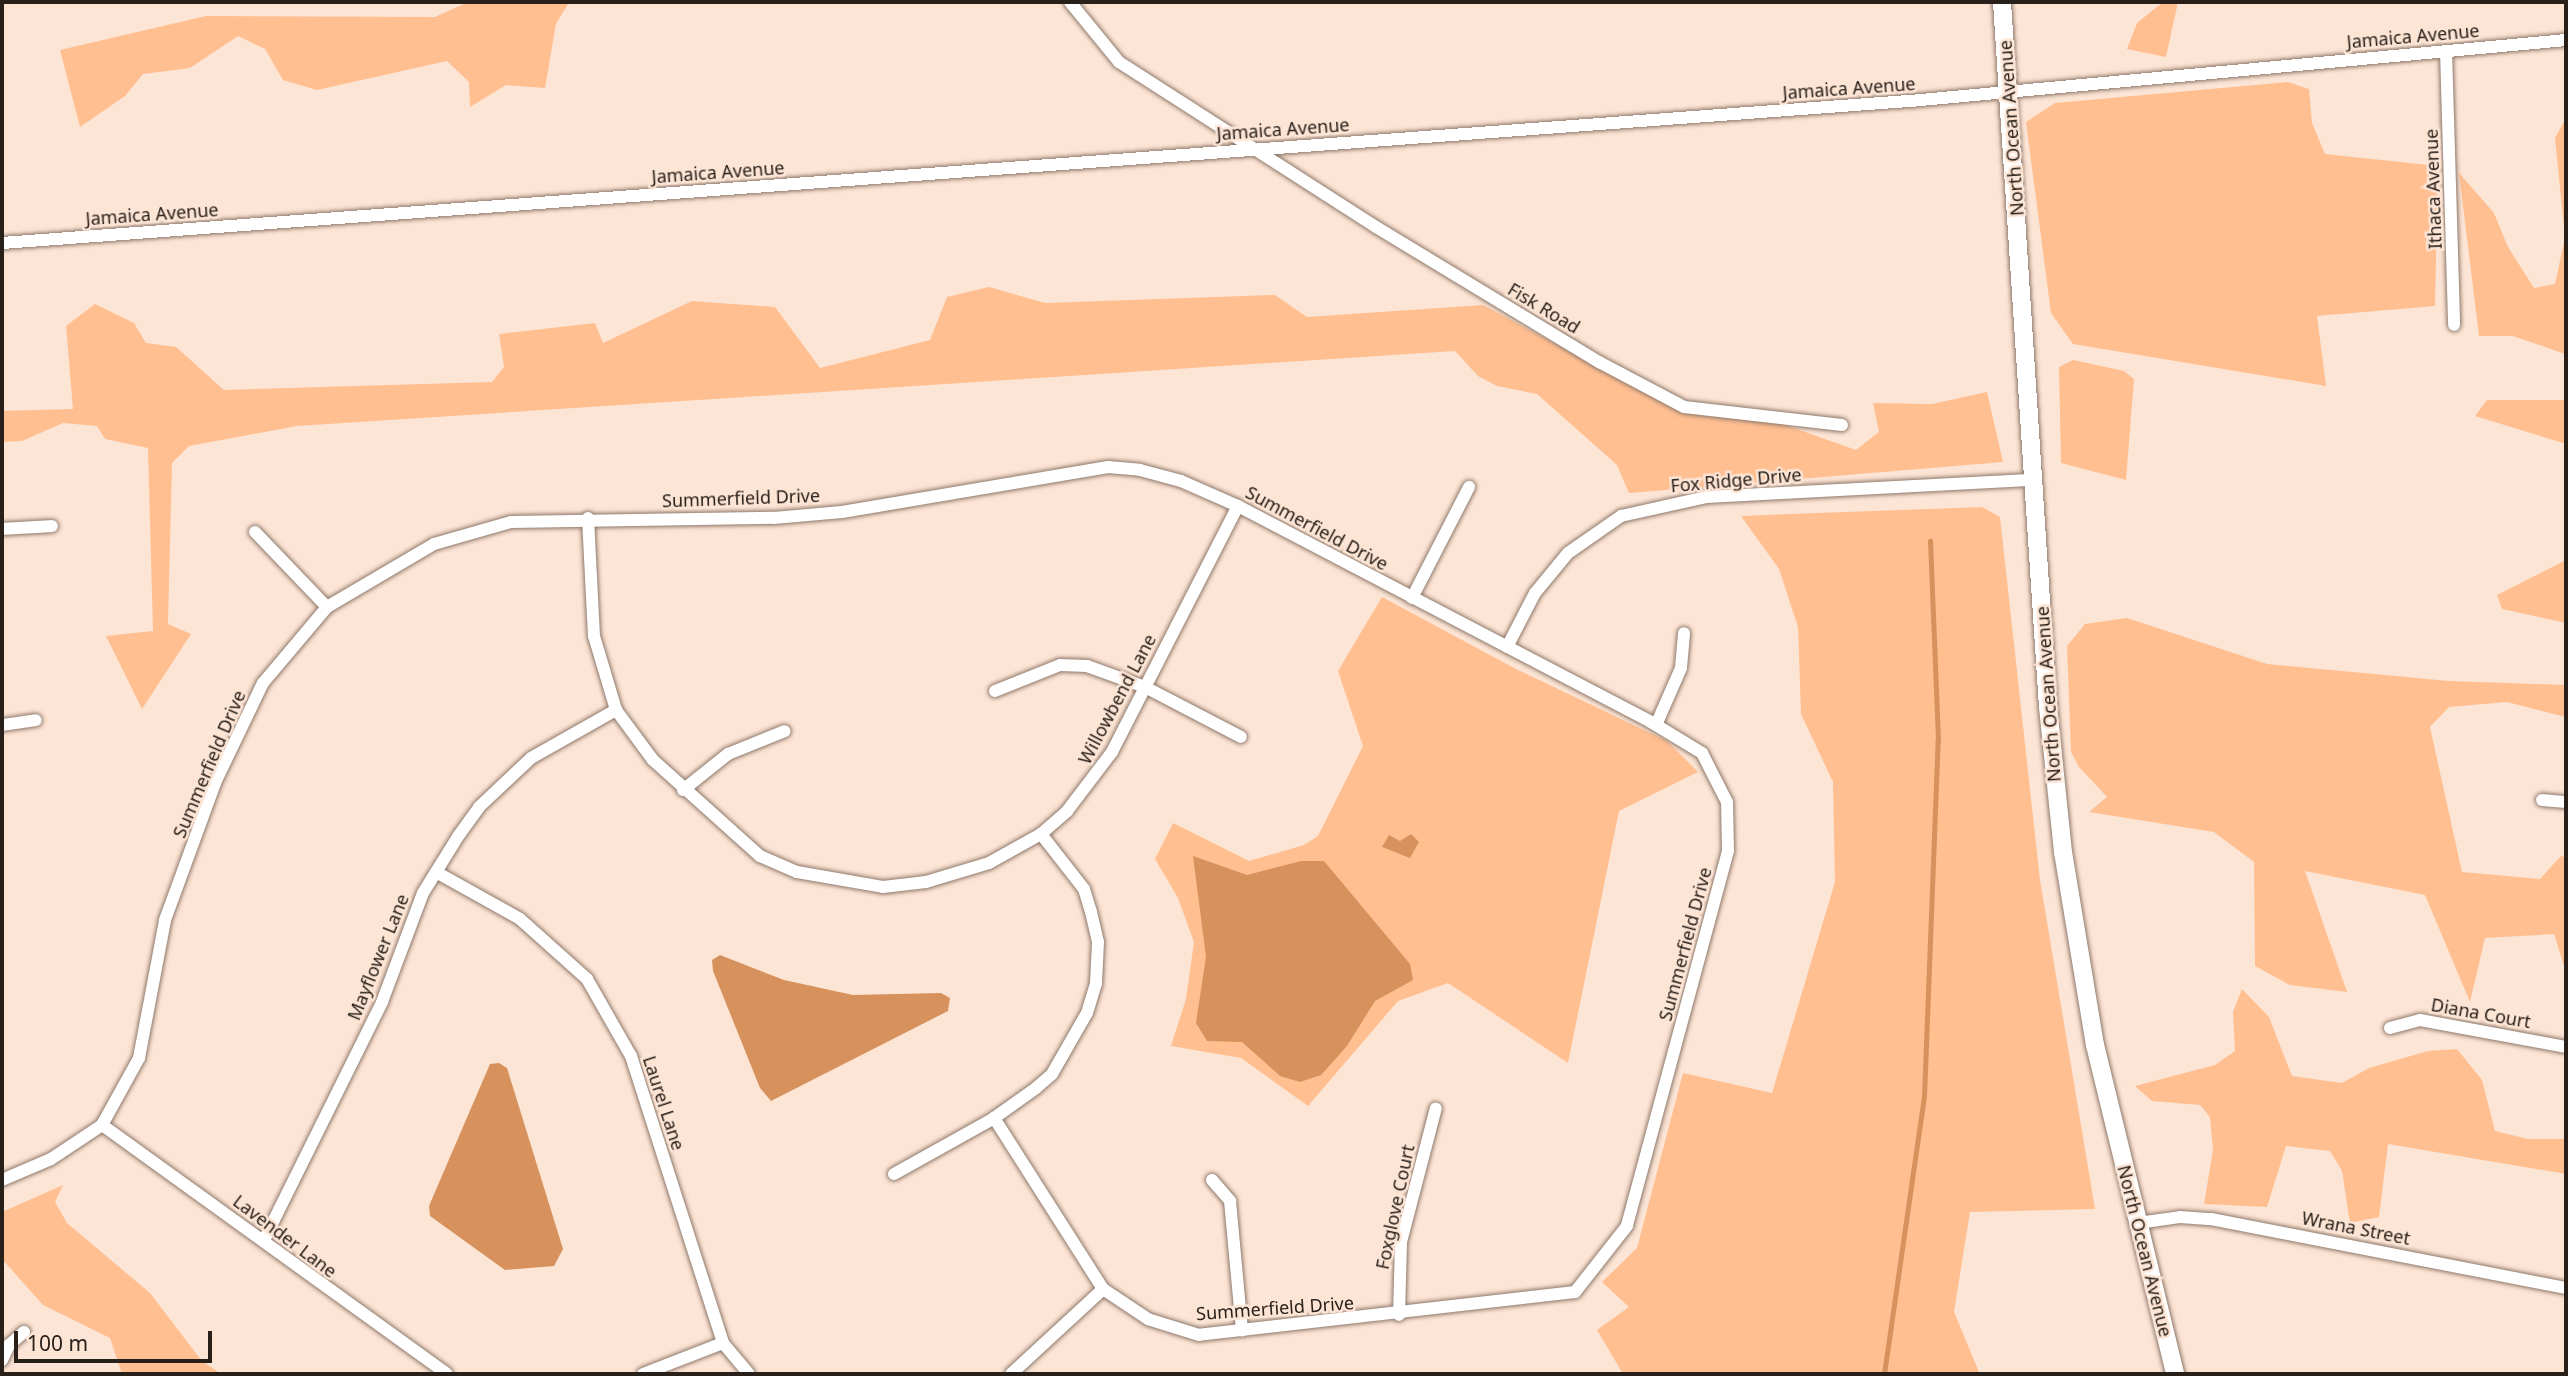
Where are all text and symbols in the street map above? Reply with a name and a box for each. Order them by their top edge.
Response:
street label: Jamaica Avenue [2346,19,2480,53]
street label: North Ocean Avenue [1994,39,2028,217]
street label: Jamaica Avenue [1782,73,1916,103]
street label: Jamaica Avenue [1216,114,1350,144]
street label: Ithaca Avenue [2420,128,2446,250]
street label: Jamaica Avenue [651,157,785,187]
street label: Jamaica Avenue [85,199,219,229]
street label: Fisk Road [1504,278,1584,338]
street label: Fox Ridge Drive [1670,464,1802,496]
street label: Summerfield Drive [1242,481,1392,575]
street label: Summerfield Drive [662,484,820,512]
street label: North Ocean Avenue [2031,605,2065,783]
street label: Willowbend Lane [1074,630,1160,768]
street label: Summerfield Drive [168,687,250,841]
street label: Summerfield Drive [1654,865,1716,1023]
street label: Mayflower Lane [343,891,413,1023]
street label: Diana Court [2429,994,2533,1032]
street label: Laurel Lane [639,1053,689,1153]
street label: Foxglove Court [1371,1143,1419,1271]
street label: North Ocean Avenue [2113,1163,2177,1339]
street label: Lavender Lane [229,1190,341,1282]
street label: Wrana Street [2300,1207,2412,1249]
street label: Summerfield Drive [1195,1292,1355,1324]
scale bar [18,1316,215,1360]
text: 100 m [27,1329,88,1357]

